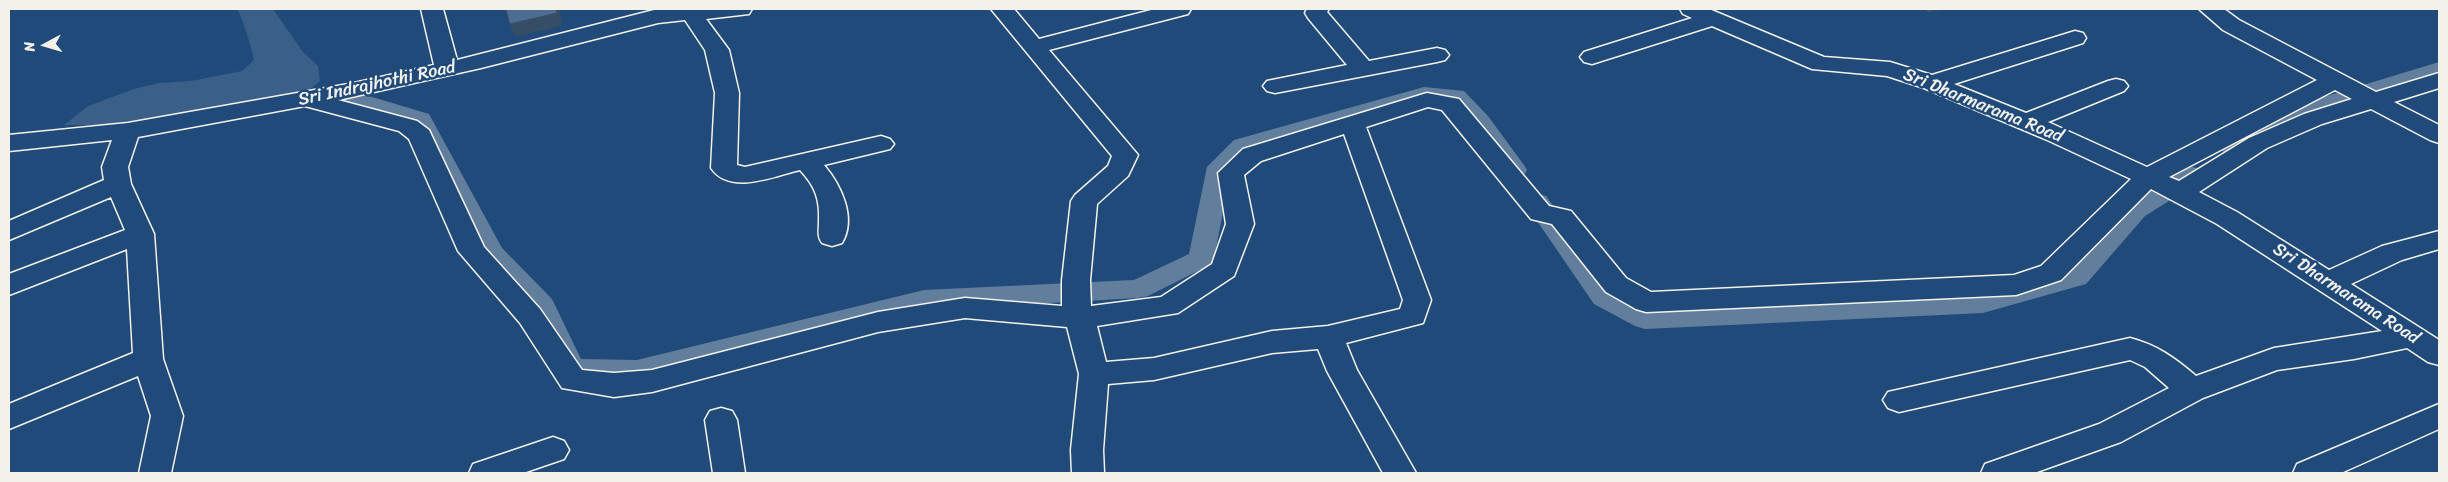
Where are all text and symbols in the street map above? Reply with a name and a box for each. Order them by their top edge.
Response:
north arrow [20,20,70,70]
text: N [17,40,43,53]
street label: Sri Indrajhothi Road [296,57,458,111]
street label: Sri Dharmarama Road [1900,64,2066,148]
street label: Sri Dharmarama Road [2269,239,2423,349]

